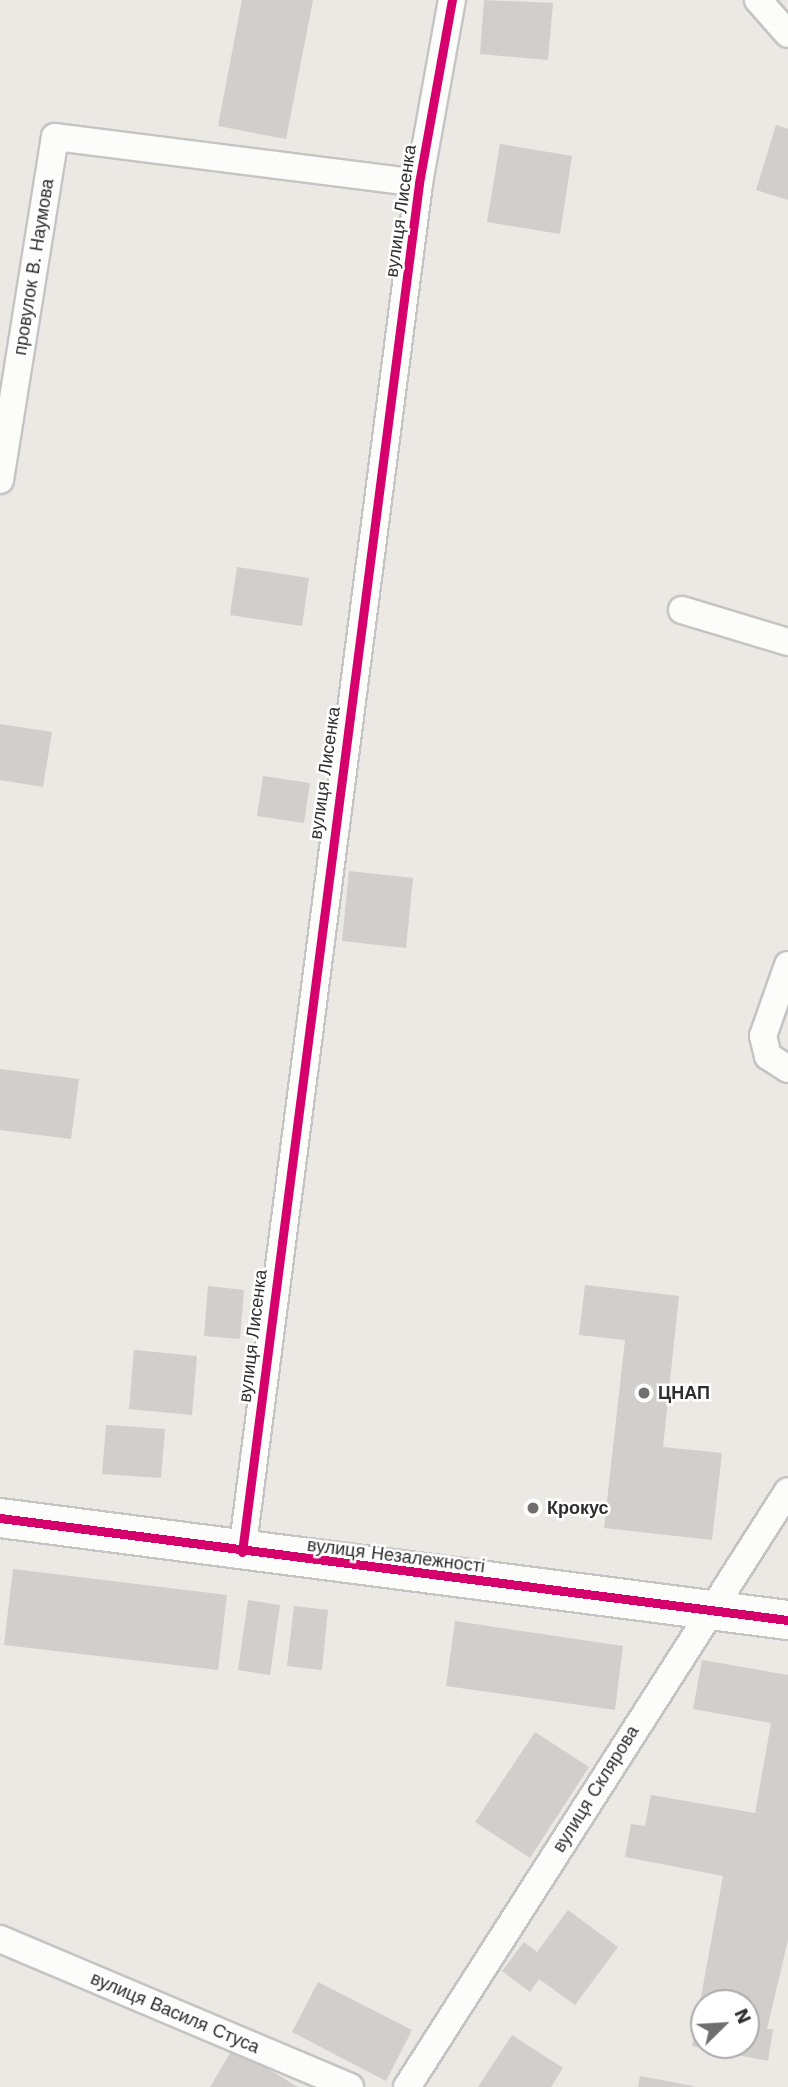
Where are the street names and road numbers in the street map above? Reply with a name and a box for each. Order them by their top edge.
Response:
street label: вулиця Лисенка [381,143,421,279]
street label: провулок В. Наумова [9,177,59,357]
street label: вулиця Лисенка [305,705,345,841]
street label: вулиця Лисенка [234,1268,272,1404]
street label: вулиця Незалежності [306,1534,486,1578]
street label: вулиця Склярова [548,1722,644,1856]
street label: вулиця Василя Стуса [87,1968,263,2058]

